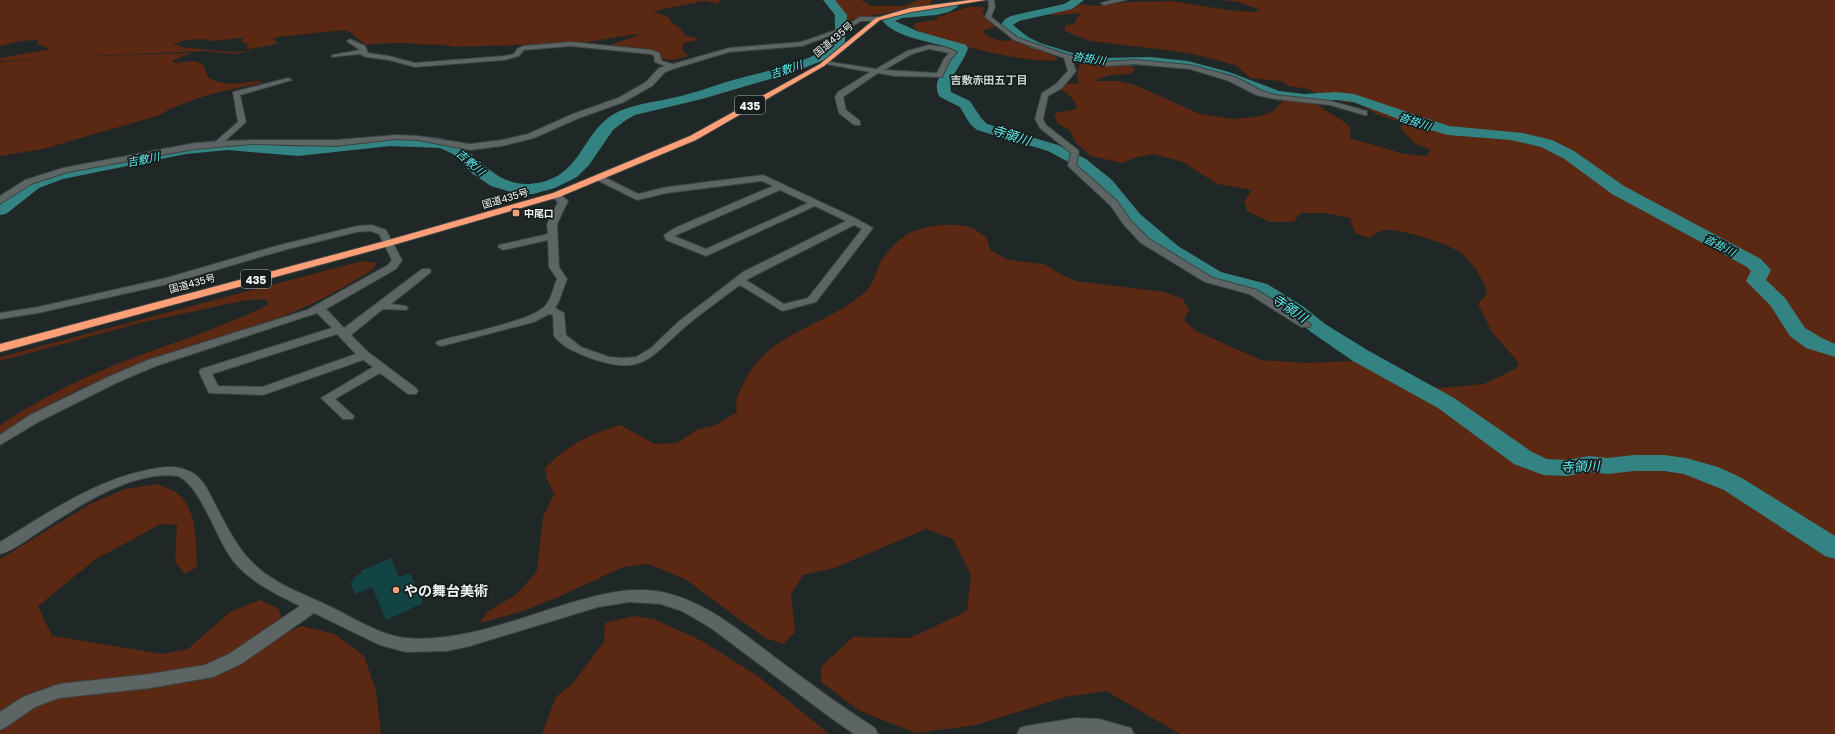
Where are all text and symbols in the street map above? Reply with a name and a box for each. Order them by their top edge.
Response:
street label: 国道435号 [811,19,855,59]
water label: 沓掛川 [1072,49,1107,67]
water label: 吉敷川 [768,57,805,80]
district label: 吉敷赤田五丁目 [951,73,1028,86]
road number: 435 [735,96,765,114]
water label: 沓掛川 [1397,109,1434,133]
water label: 寺領川 [990,121,1034,149]
water label: 吉敷川 [454,146,489,178]
water label: 吉敷川 [126,149,161,169]
street label: 国道435号 [480,186,530,210]
place label: 中尾口 [524,207,554,219]
marker: 中尾口 [511,208,521,218]
water label: 沓掛川 [1702,232,1739,259]
road number: 435 [241,270,271,288]
street label: 国道435号 [167,271,217,295]
water label: 寺領川 [1269,290,1312,327]
water label: 寺領川 [1560,457,1602,475]
place label: やの舞台美術 [404,582,488,599]
marker: やの舞台美術 [391,585,401,595]

